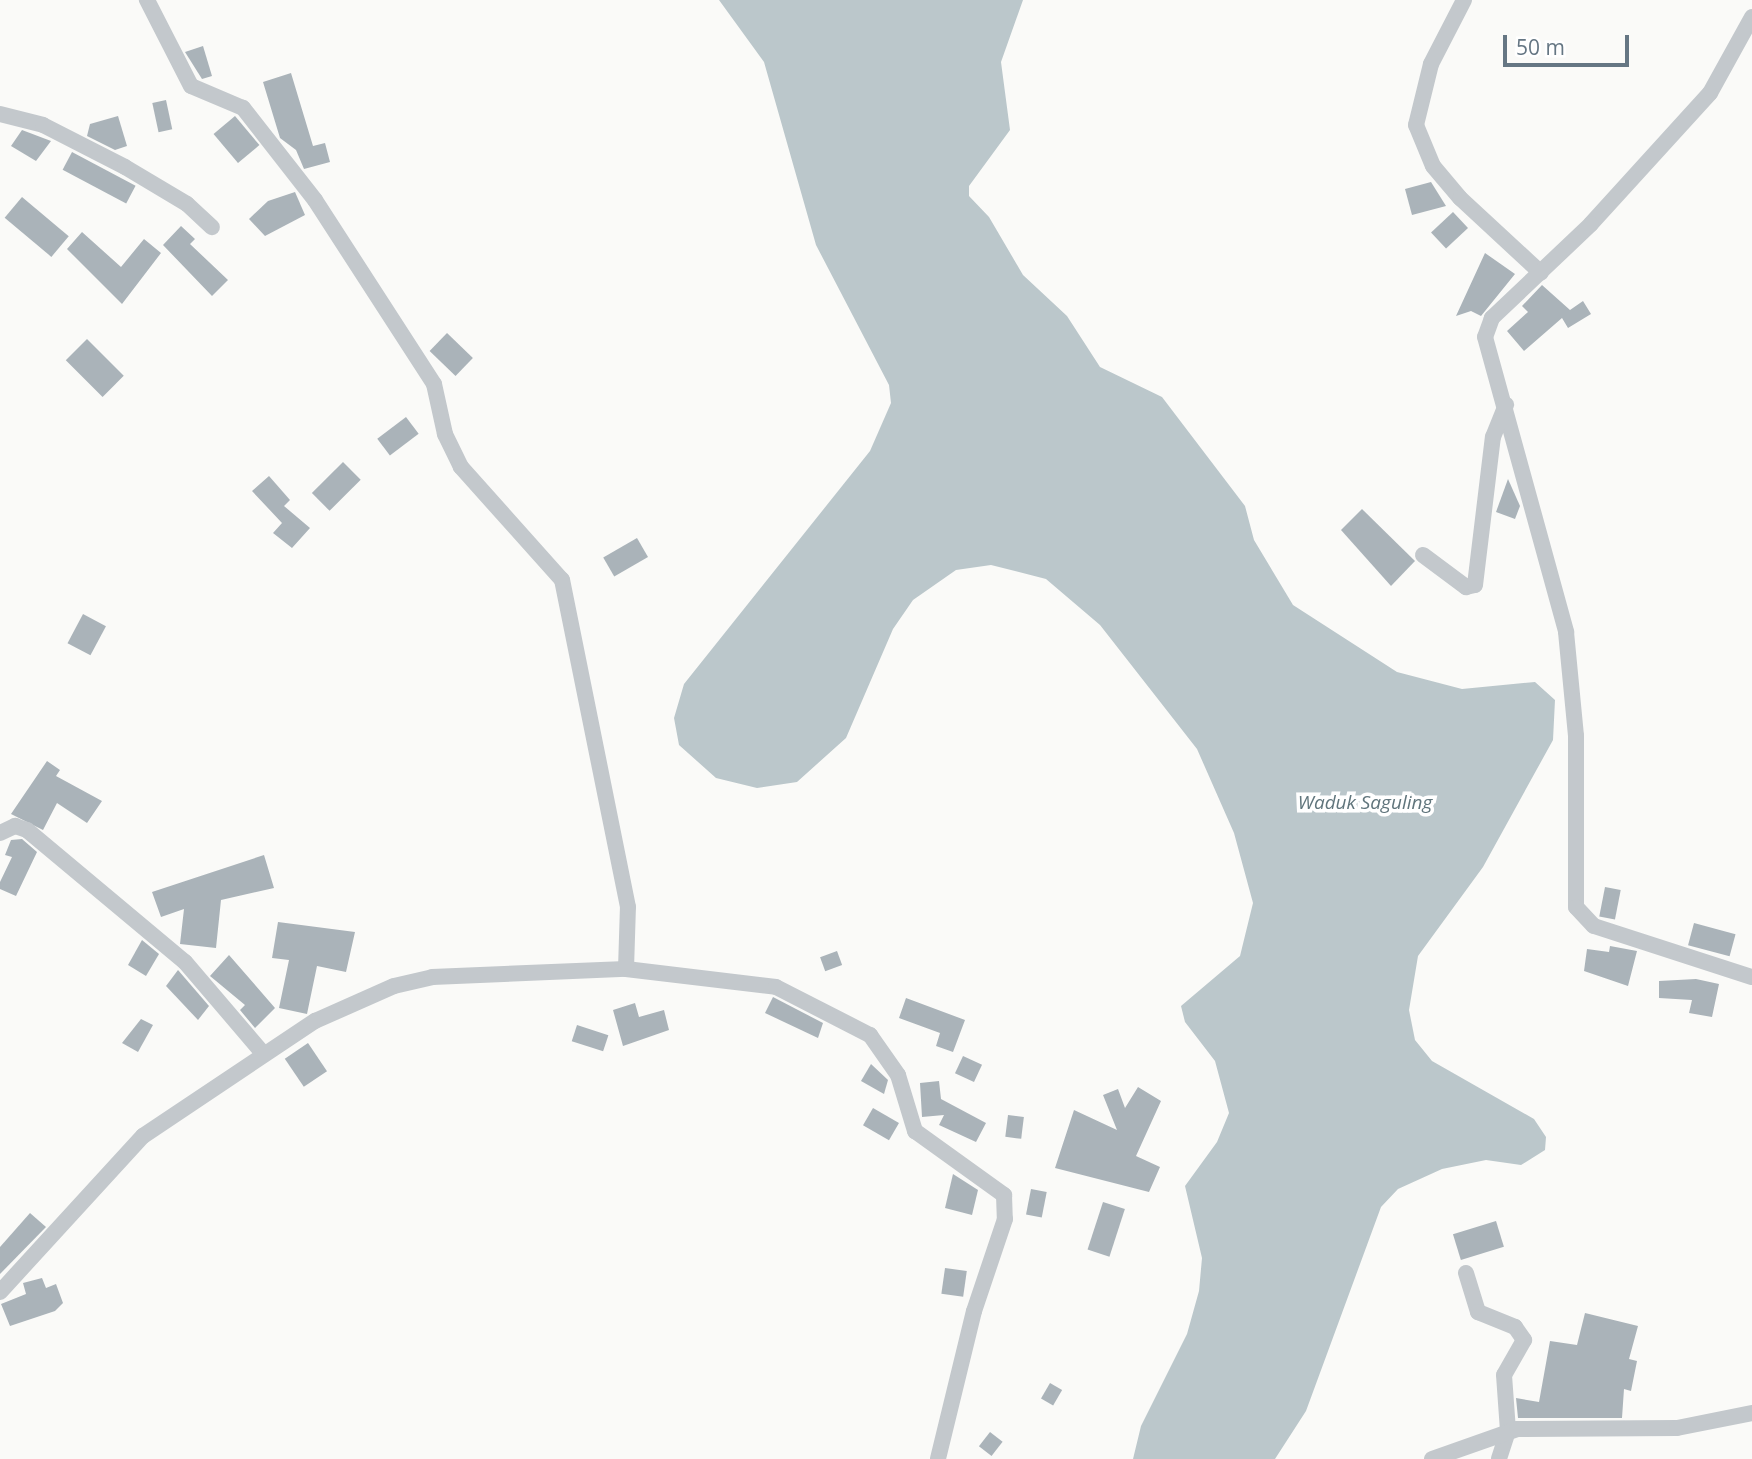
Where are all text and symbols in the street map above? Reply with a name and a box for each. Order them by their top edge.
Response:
scale bar [1507,21,1633,65]
text: 50 m [1516,33,1565,61]
water label: Waduk Saguling [1298,792,1432,814]

